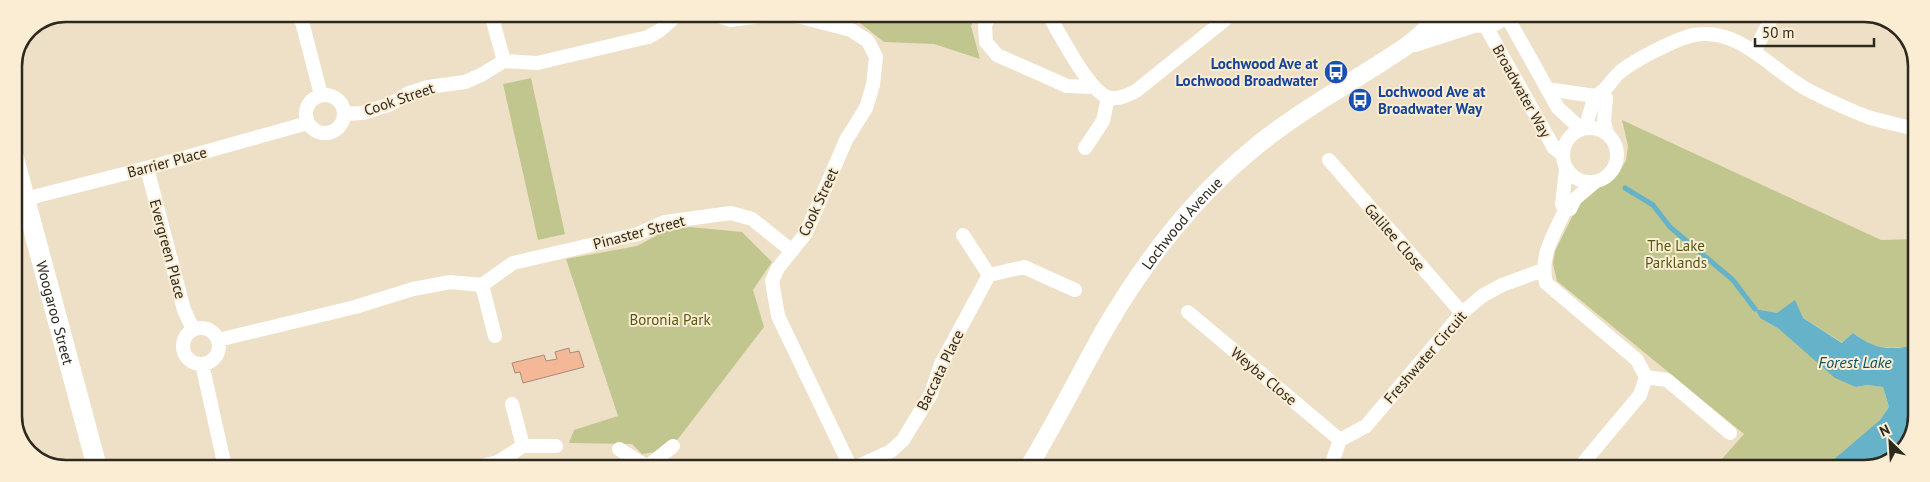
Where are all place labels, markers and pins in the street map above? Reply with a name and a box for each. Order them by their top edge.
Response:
place label: Lochwood Ave at Lochwood Broadwater [1175,54,1319,90]
bus stop icon: Lochwood Ave at Lochwood Broadwater [1323,59,1349,85]
place label: Lochwood Ave at Broadwater Way [1378,82,1486,118]
bus stop icon: Lochwood Ave at Broadwater Way [1347,87,1373,113]

